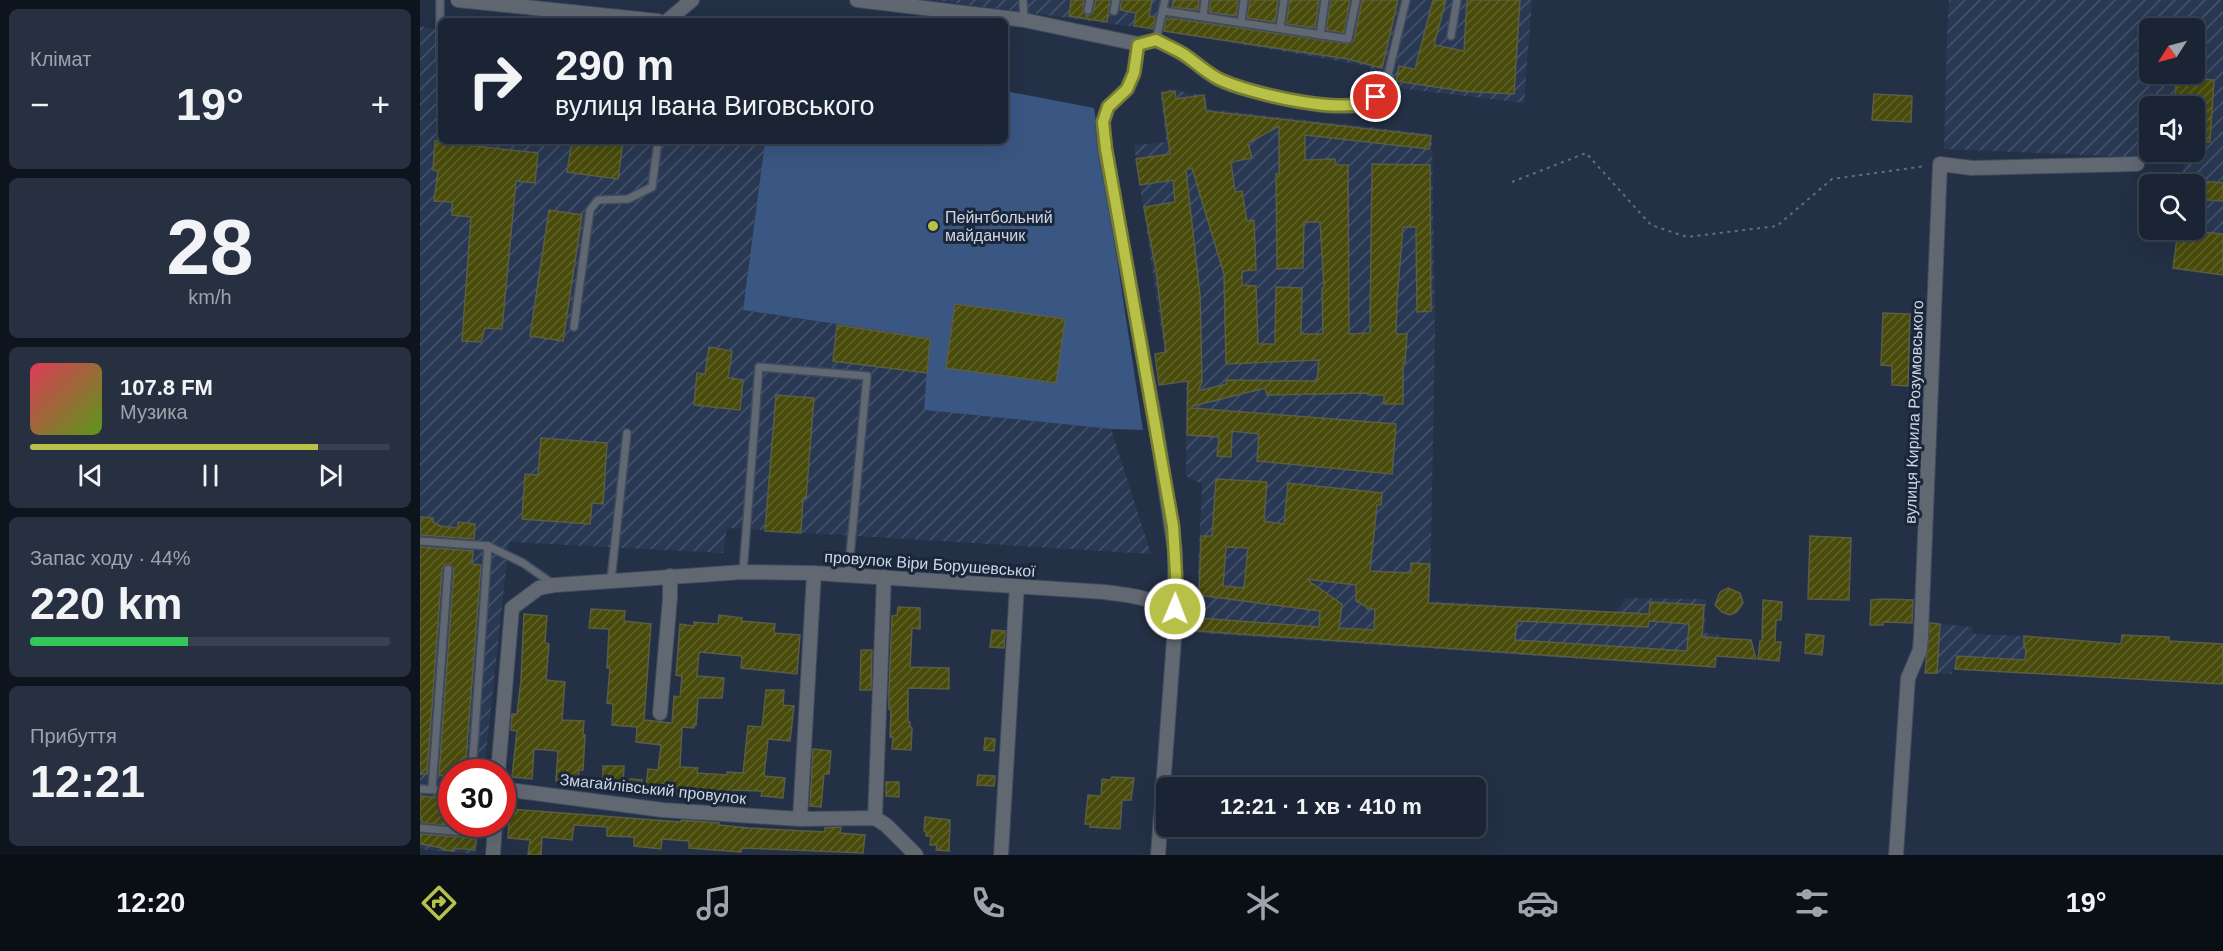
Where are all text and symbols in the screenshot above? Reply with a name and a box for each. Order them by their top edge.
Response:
north arrow [2139,18,2205,84]
map controls [2139,18,2205,240]
icon: right [456,42,534,120]
text: 290 m [555,42,674,89]
text: Клімат [30,48,91,70]
pin [1350,71,1401,122]
text: 19° [176,79,244,130]
icon: arrive [1359,80,1392,113]
text: − [30,86,49,123]
text: + [371,86,390,123]
text: вулиця Івана Виговського [555,91,874,121]
button: sound [2139,96,2205,162]
button: search [2139,174,2205,240]
text: 28 [167,203,253,291]
place label: Пейнтбольний майданчик [945,209,1053,244]
marker: Пейнтбольний майданчик [926,219,940,233]
text: km/h [188,286,232,308]
street label: вулиця Кирила Розумовського [1902,300,1926,524]
text: 107.8 FM [120,375,213,400]
text: Музика [120,401,188,423]
icon: previous [74,459,107,492]
icon: pause [194,459,227,492]
icon: next [314,459,347,492]
text: Запас ходу · 44% [30,547,191,569]
street label: провулок Віри Борушевської [824,548,1037,580]
position arrow [1143,577,1207,641]
text: 220 km [30,578,183,629]
text: Прибуття [30,725,117,747]
text: 12:21 [30,756,145,807]
speed limit sign: 30 [438,759,516,837]
street label: Змагайлівський провулок [559,771,748,807]
text: 12:21 · 1 хв · 410 m [1220,794,1422,819]
icon: directions [418,882,460,924]
icon: music [693,882,735,924]
icon: phone [967,882,1009,924]
icon: climate [1242,882,1284,924]
icon: car [1517,882,1559,924]
icon: filters [1791,882,1833,924]
text: 12:20 [116,888,185,918]
text: 19° [2066,888,2107,918]

